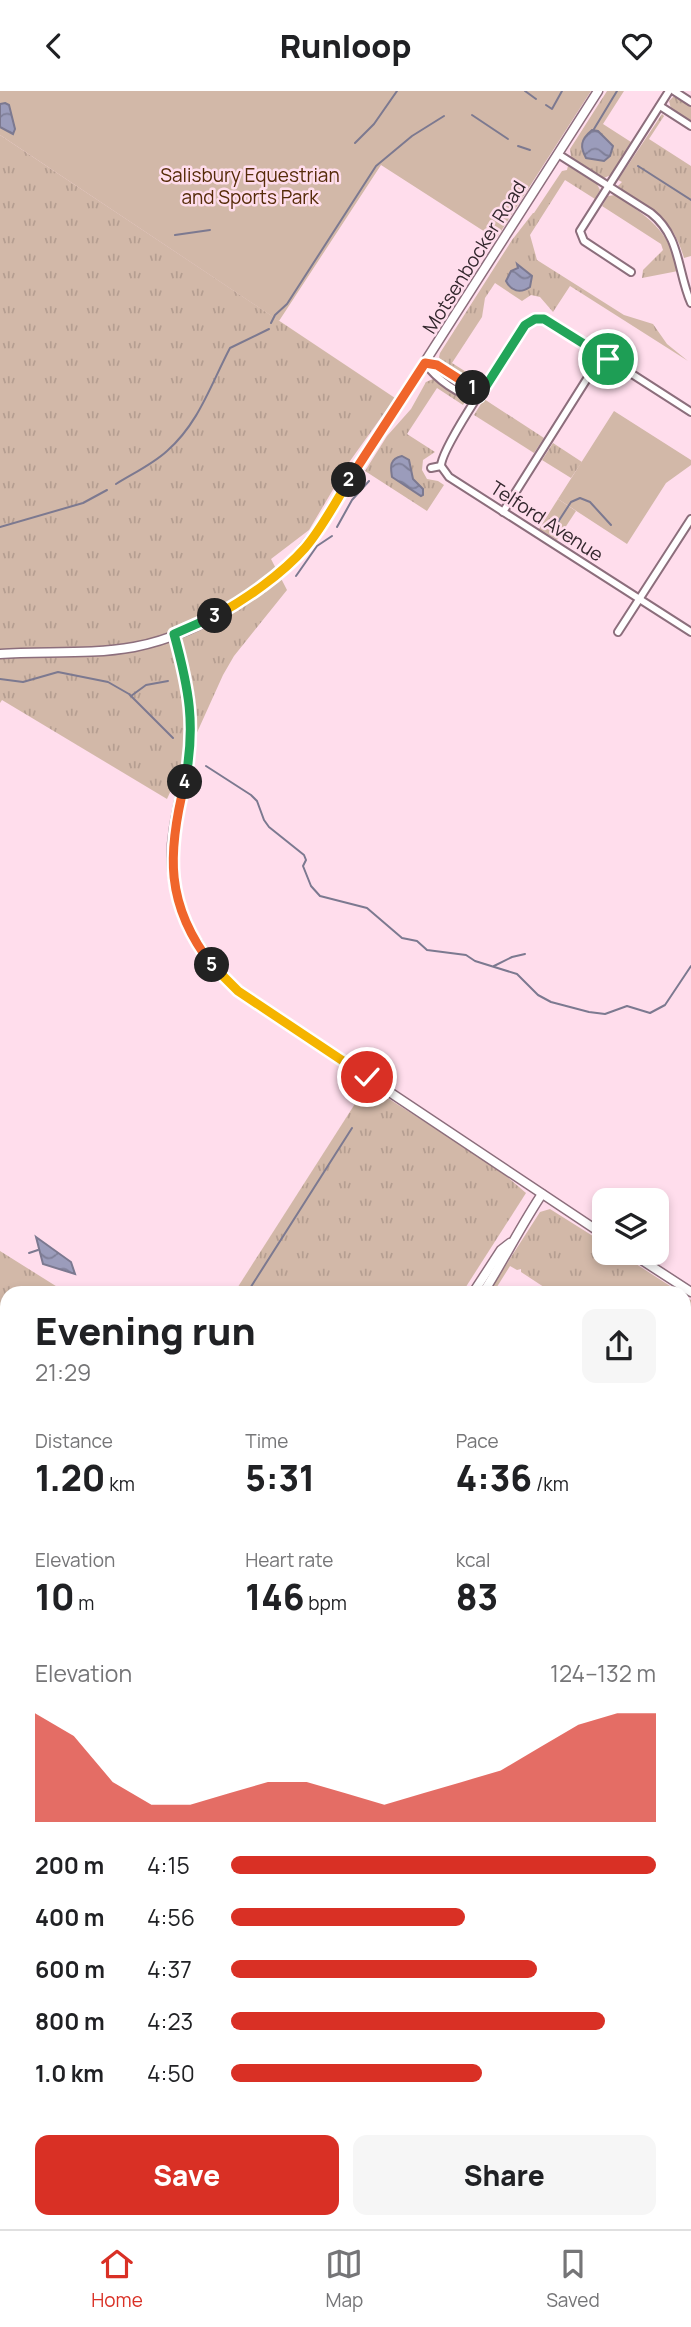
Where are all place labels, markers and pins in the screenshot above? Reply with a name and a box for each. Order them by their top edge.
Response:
pin [578,329,638,389]
pin: 1 [456,371,490,405]
pin: 2 [332,463,366,497]
pin: 3 [198,599,232,633]
pin: 4 [168,765,202,799]
pin: 5 [194,947,230,983]
pin [337,1047,397,1107]

